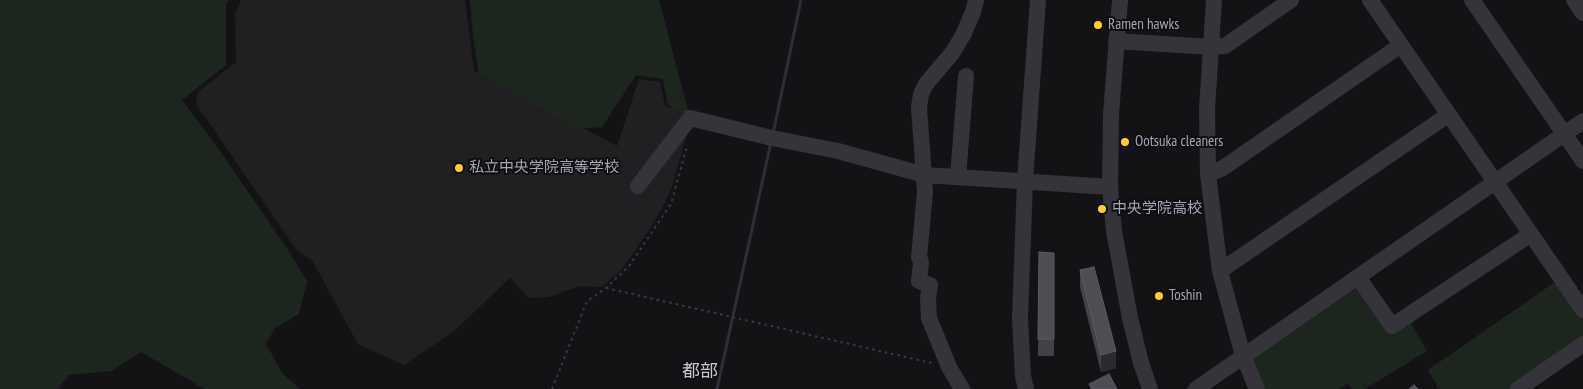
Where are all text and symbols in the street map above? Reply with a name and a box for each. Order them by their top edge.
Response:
place label: Ramen hawks [1108,16,1179,34]
marker: Ramen hawks [1092,19,1104,31]
place label: Ootsuka cleaners [1135,133,1223,151]
marker: Ootsuka cleaners [1119,136,1131,148]
place label: 私立中央学院高等学校 [469,159,619,177]
marker: 私立中央学院高等学校 [453,162,465,174]
place label: 中央学院高校 [1112,200,1202,218]
marker: 中央学院高校 [1096,203,1108,215]
place label: Toshin [1169,287,1202,305]
marker: Toshin [1153,290,1165,302]
district label: 都部 [682,361,718,383]

